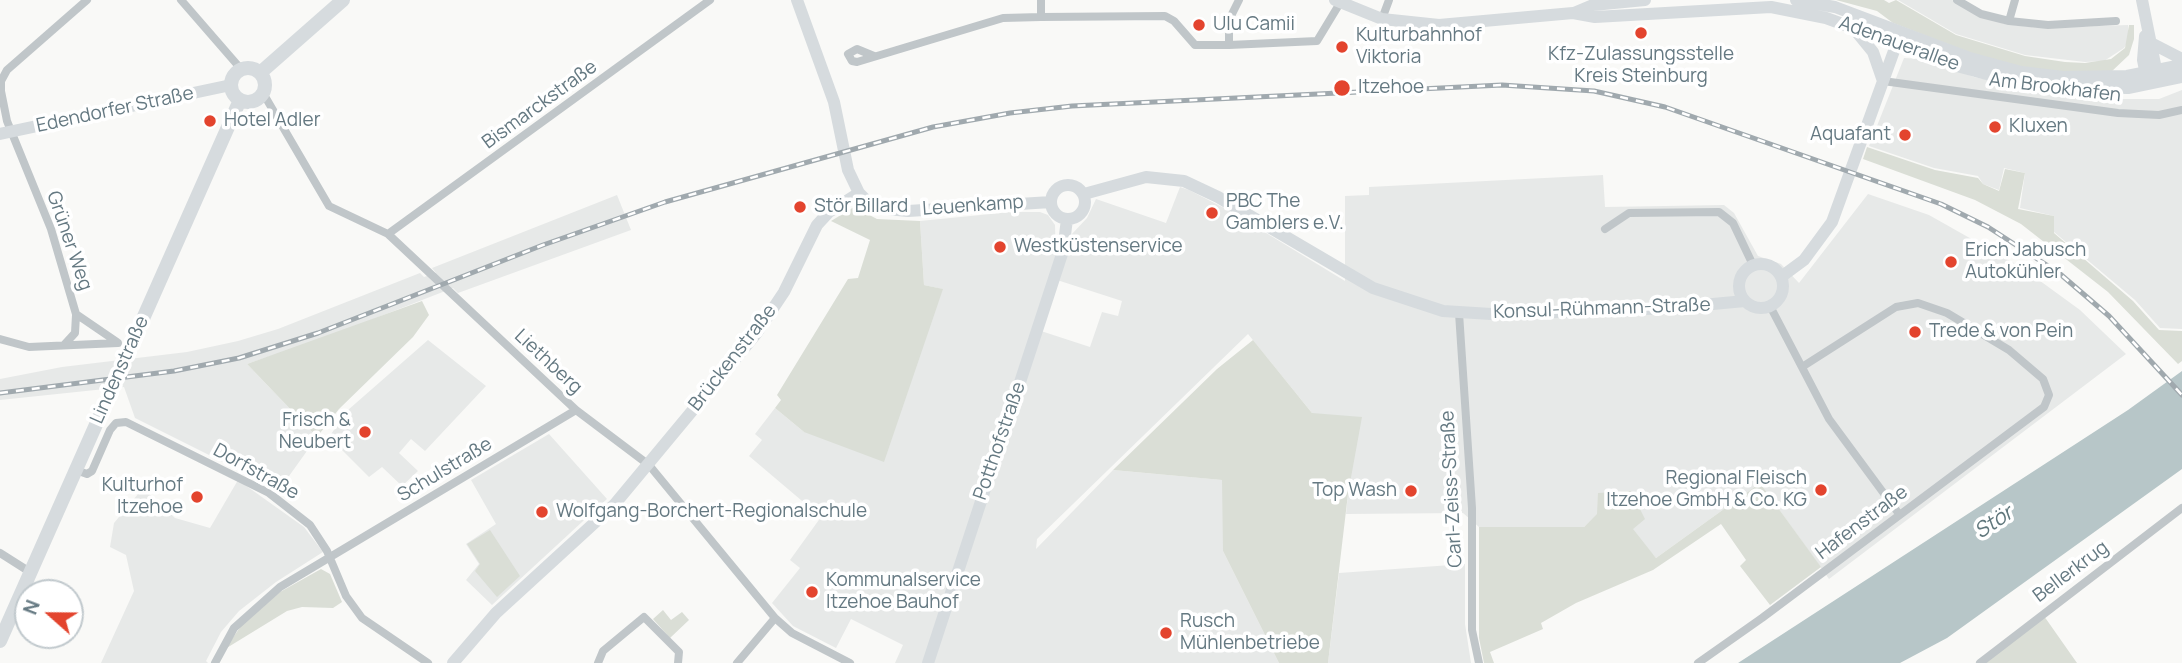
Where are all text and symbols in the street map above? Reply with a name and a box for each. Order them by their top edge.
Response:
street label: Adenauerallee [1836,12,1962,76]
place label: Ulu Camii [1213,14,1295,36]
marker: Ulu Camii [1191,17,1207,33]
place label: Kulturbahnhof Viktoria [1356,25,1482,69]
marker: Kfz-Zulassungsstelle Kreis Steinburg [1633,25,1649,41]
marker: Kulturbahnhof Viktoria [1334,39,1350,55]
place label: Kfz-Zulassungsstelle Kreis Steinburg [1548,44,1734,88]
street label: Bismarckstraße [478,56,602,154]
street label: Am Brookhafen [1988,69,2122,107]
place label: Itzehoe [1358,77,1424,99]
marker: Itzehoe [1332,78,1352,98]
street label: Edendorfer Straße [34,82,196,138]
place label: Hotel Adler [224,110,321,132]
marker: Hotel Adler [202,113,218,129]
place label: Kluxen [2009,116,2068,138]
marker: Kluxen [1987,119,2003,135]
place label: Aquafant [1810,124,1891,146]
marker: Aquafant [1897,127,1913,143]
street label: Grüner Weg [41,188,97,294]
street label: Leuenkamp [922,191,1024,221]
place label: PBC The Gamblers e.V. [1226,191,1344,235]
place label: Stör Billard [814,196,908,218]
marker: Stör Billard [792,199,808,215]
marker: PBC The Gamblers e.V. [1204,205,1220,221]
place label: Westküstenservice [1014,236,1183,258]
marker: Westküstenservice [992,239,1008,255]
place label: Erich Jabusch Autokühler [1965,240,2086,284]
marker: Erich Jabusch Autokühler [1943,254,1959,270]
street label: Konsul-Rühmann-Straße [1493,294,1711,324]
street label: Brückenstraße [684,300,782,416]
street label: Lindenstraße [86,312,154,428]
place label: Trede & von Pein [1929,321,2073,343]
marker: Trede & von Pein [1907,324,1923,340]
street label: Liethberg [509,325,587,399]
street label: Potthofstraße [969,379,1031,503]
place label: Frisch & Neubert [279,410,351,454]
street label: Carl-Zeiss-Straße [1436,410,1468,568]
marker: Frisch & Neubert [357,424,373,440]
street label: Schulstraße [394,433,496,507]
street label: Dorfstraße [209,439,303,505]
place label: Regional Fleisch Itzehoe GmbH & Co. KG [1606,468,1807,512]
place label: Kulturhof Itzehoe [102,475,183,519]
place label: Top Wash [1312,480,1397,502]
street label: Hafenstraße [1812,481,1912,565]
marker: Regional Fleisch Itzehoe GmbH & Co. KG [1813,482,1829,498]
marker: Top Wash [1403,483,1419,499]
marker: Kulturhof Itzehoe [189,489,205,505]
place label: Wolfgang-Borchert-Regionalschule [556,501,867,523]
water label: Stör [1970,501,2018,545]
marker: Wolfgang-Borchert-Regionalschule [534,504,550,520]
street label: Bellerkrug [2029,536,2113,608]
place label: Kommunalservice Itzehoe Bauhof [826,570,981,614]
north arrow [14,579,84,649]
marker: Kommunalservice Itzehoe Bauhof [804,584,820,600]
text: N [17,596,46,618]
place label: Rusch Mühlenbetriebe [1180,611,1320,655]
marker: Rusch Mühlenbetriebe [1158,625,1174,641]

